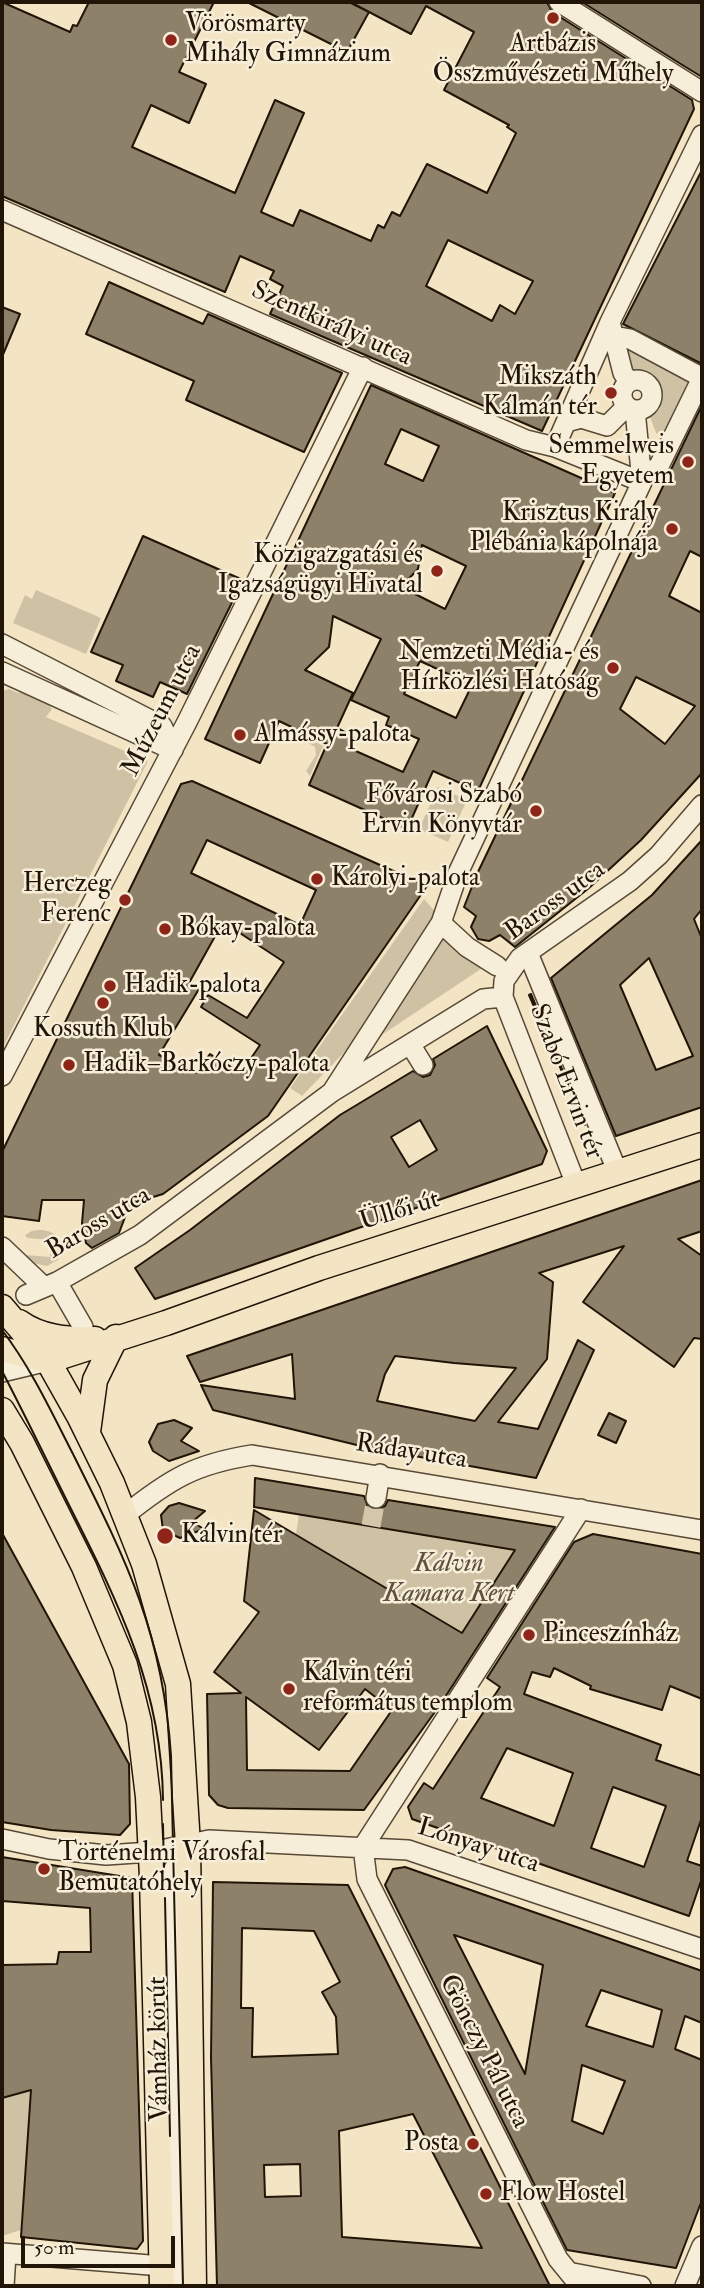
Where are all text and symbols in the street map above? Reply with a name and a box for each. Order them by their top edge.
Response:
place label: Vörösmarty Mihály Gimnázium [185,9,391,70]
marker: Artbázis Összművészeti Műhely [545,10,561,26]
place label: Artbázis Összművészeti Műhely [433,29,673,90]
marker: Vörösmarty Mihály Gimnázium [163,32,179,48]
street label: Szentkirályi utca [246,276,416,374]
place label: Mikszáth Kálmán tér [483,362,597,424]
marker: Mikszáth Kálmán tér [603,385,619,401]
place label: Semmelweis Egyetem [549,431,674,492]
marker: Semmelweis Egyetem [680,454,696,470]
place label: Krisztus Király Plébánia kápolnája [470,498,658,560]
marker: Krisztus Király Plébánia kápolnája [664,521,680,537]
place label: Közigazgatási és Igazságügyi Hivatal [218,540,423,602]
marker: Közigazgatási és Igazságügyi Hivatal [429,563,445,579]
place label: Nemzeti Média- és Hírközlési Hatóság [399,637,599,698]
street label: Múzeum utca [116,640,210,782]
marker: Nemzeti Média- és Hírközlési Hatóság [605,660,621,676]
place label: Almássy-palota [254,719,410,751]
marker: Almássy-palota [232,727,248,743]
place label: Fővárosi Szabó Ervin Könyvtár [362,780,522,842]
marker: Fővárosi Szabó Ervin Könyvtár [528,803,544,819]
street label: Baross utca [500,855,612,949]
place label: Károlyi-palota [331,863,480,895]
place label: Herczeg Ferenc [23,869,111,931]
marker: Károlyi-palota [309,871,325,887]
marker: Herczeg Ferenc [117,892,133,908]
place label: Bókay-palota [179,913,316,945]
marker: Bókay-palota [157,921,173,937]
place label: Hadik-palota [124,970,261,1002]
marker: Hadik-palota [102,978,118,994]
marker: Kossuth Klub [95,995,111,1011]
street label: Szabó Ervin tér [521,1000,609,1164]
place label: Kossuth Klub [33,1014,173,1046]
place label: Hadik–Barkóczy-palota [83,1049,330,1081]
marker: Hadik–Barkóczy-palota [61,1057,77,1073]
street label: Baross utca [41,1181,157,1267]
street label: Üllői út [356,1185,444,1239]
street label: Ráday utca [353,1429,469,1477]
place label: Kálvin tér [181,1520,282,1552]
marker: Kálvin tér [155,1526,175,1546]
park label: Kálvin Kamara Kert [384,1549,514,1610]
place label: Pinceszínház [543,1619,678,1651]
marker: Pinceszínház [521,1627,537,1643]
place label: Kálvin téri református templom [303,1658,513,1720]
marker: Kálvin téri református templom [281,1681,297,1697]
street label: Lónyay utca [413,1813,543,1881]
place label: Történelmi Városfal Bemutatóhely [58,1838,265,1899]
marker: Történelmi Városfal Bemutatóhely [36,1861,52,1877]
street label: Gönczy Pál utca [431,1970,535,2134]
street label: Vámház körút [143,1976,177,2122]
place label: Posta [404,2128,459,2160]
marker: Posta [465,2136,481,2152]
place label: Flow Hostel [500,2178,625,2210]
marker: Flow Hostel [478,2186,494,2202]
scale bar [24,2222,178,2266]
text: 50 m [34,2234,75,2261]

